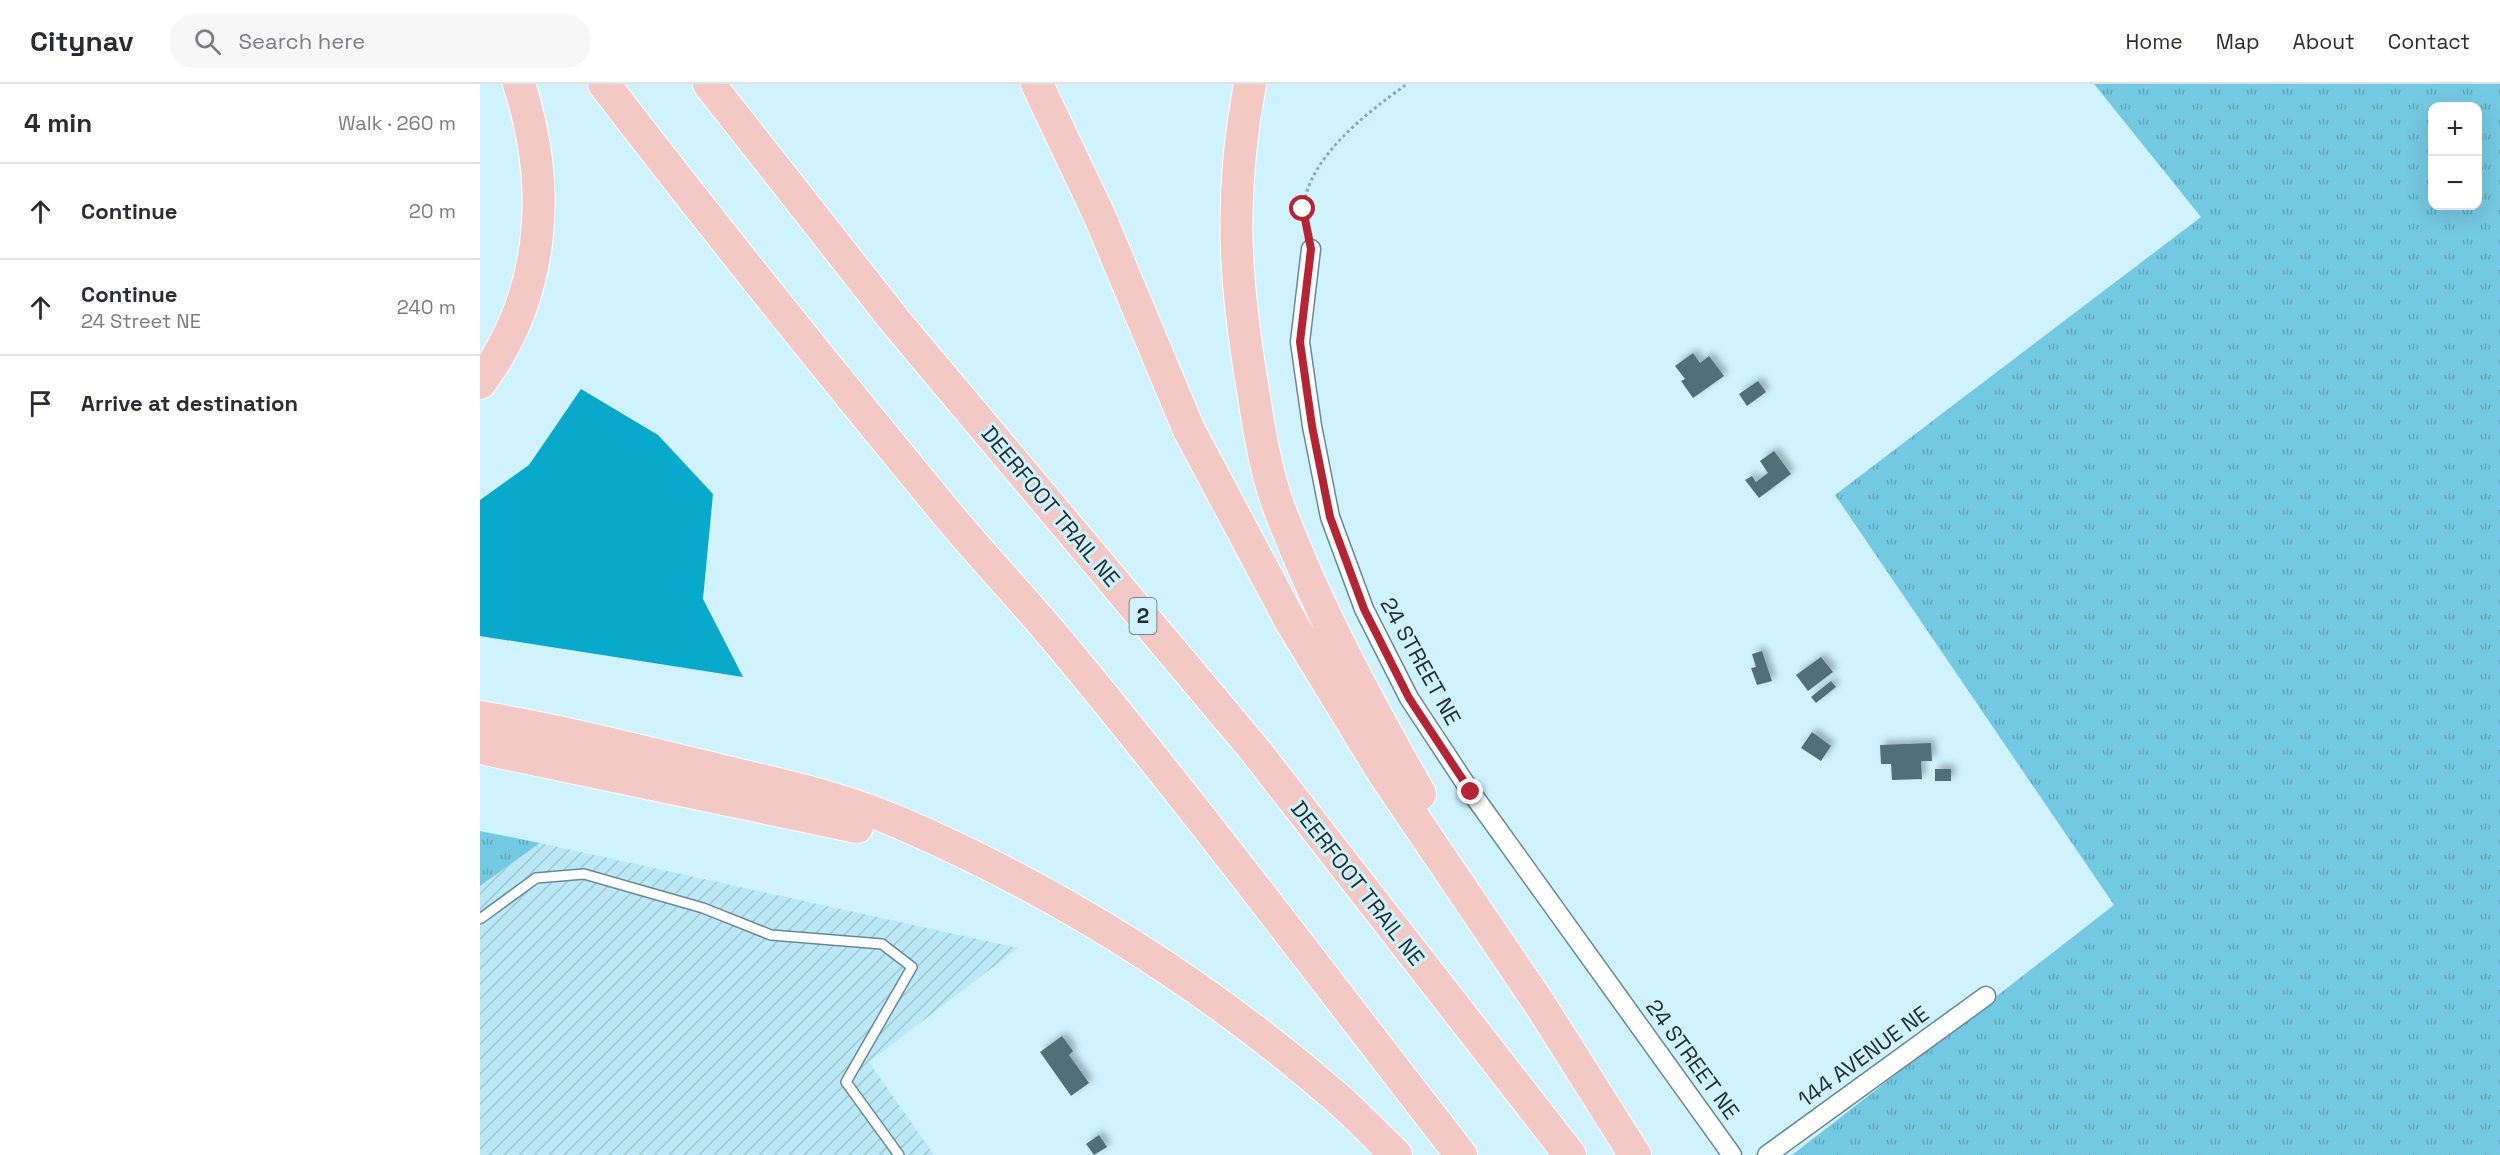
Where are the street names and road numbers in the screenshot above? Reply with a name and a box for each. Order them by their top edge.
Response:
street label: DEERFOOT TRAIL NE [976,420,1126,592]
street label: 24 STREET NE [1374,592,1468,730]
road number: 2 [1130,598,1156,634]
street label: DEERFOOT TRAIL NE [1285,795,1431,971]
street label: 24 STREET NE [1640,994,1746,1124]
street label: 144 AVENUE NE [1792,999,1934,1113]

